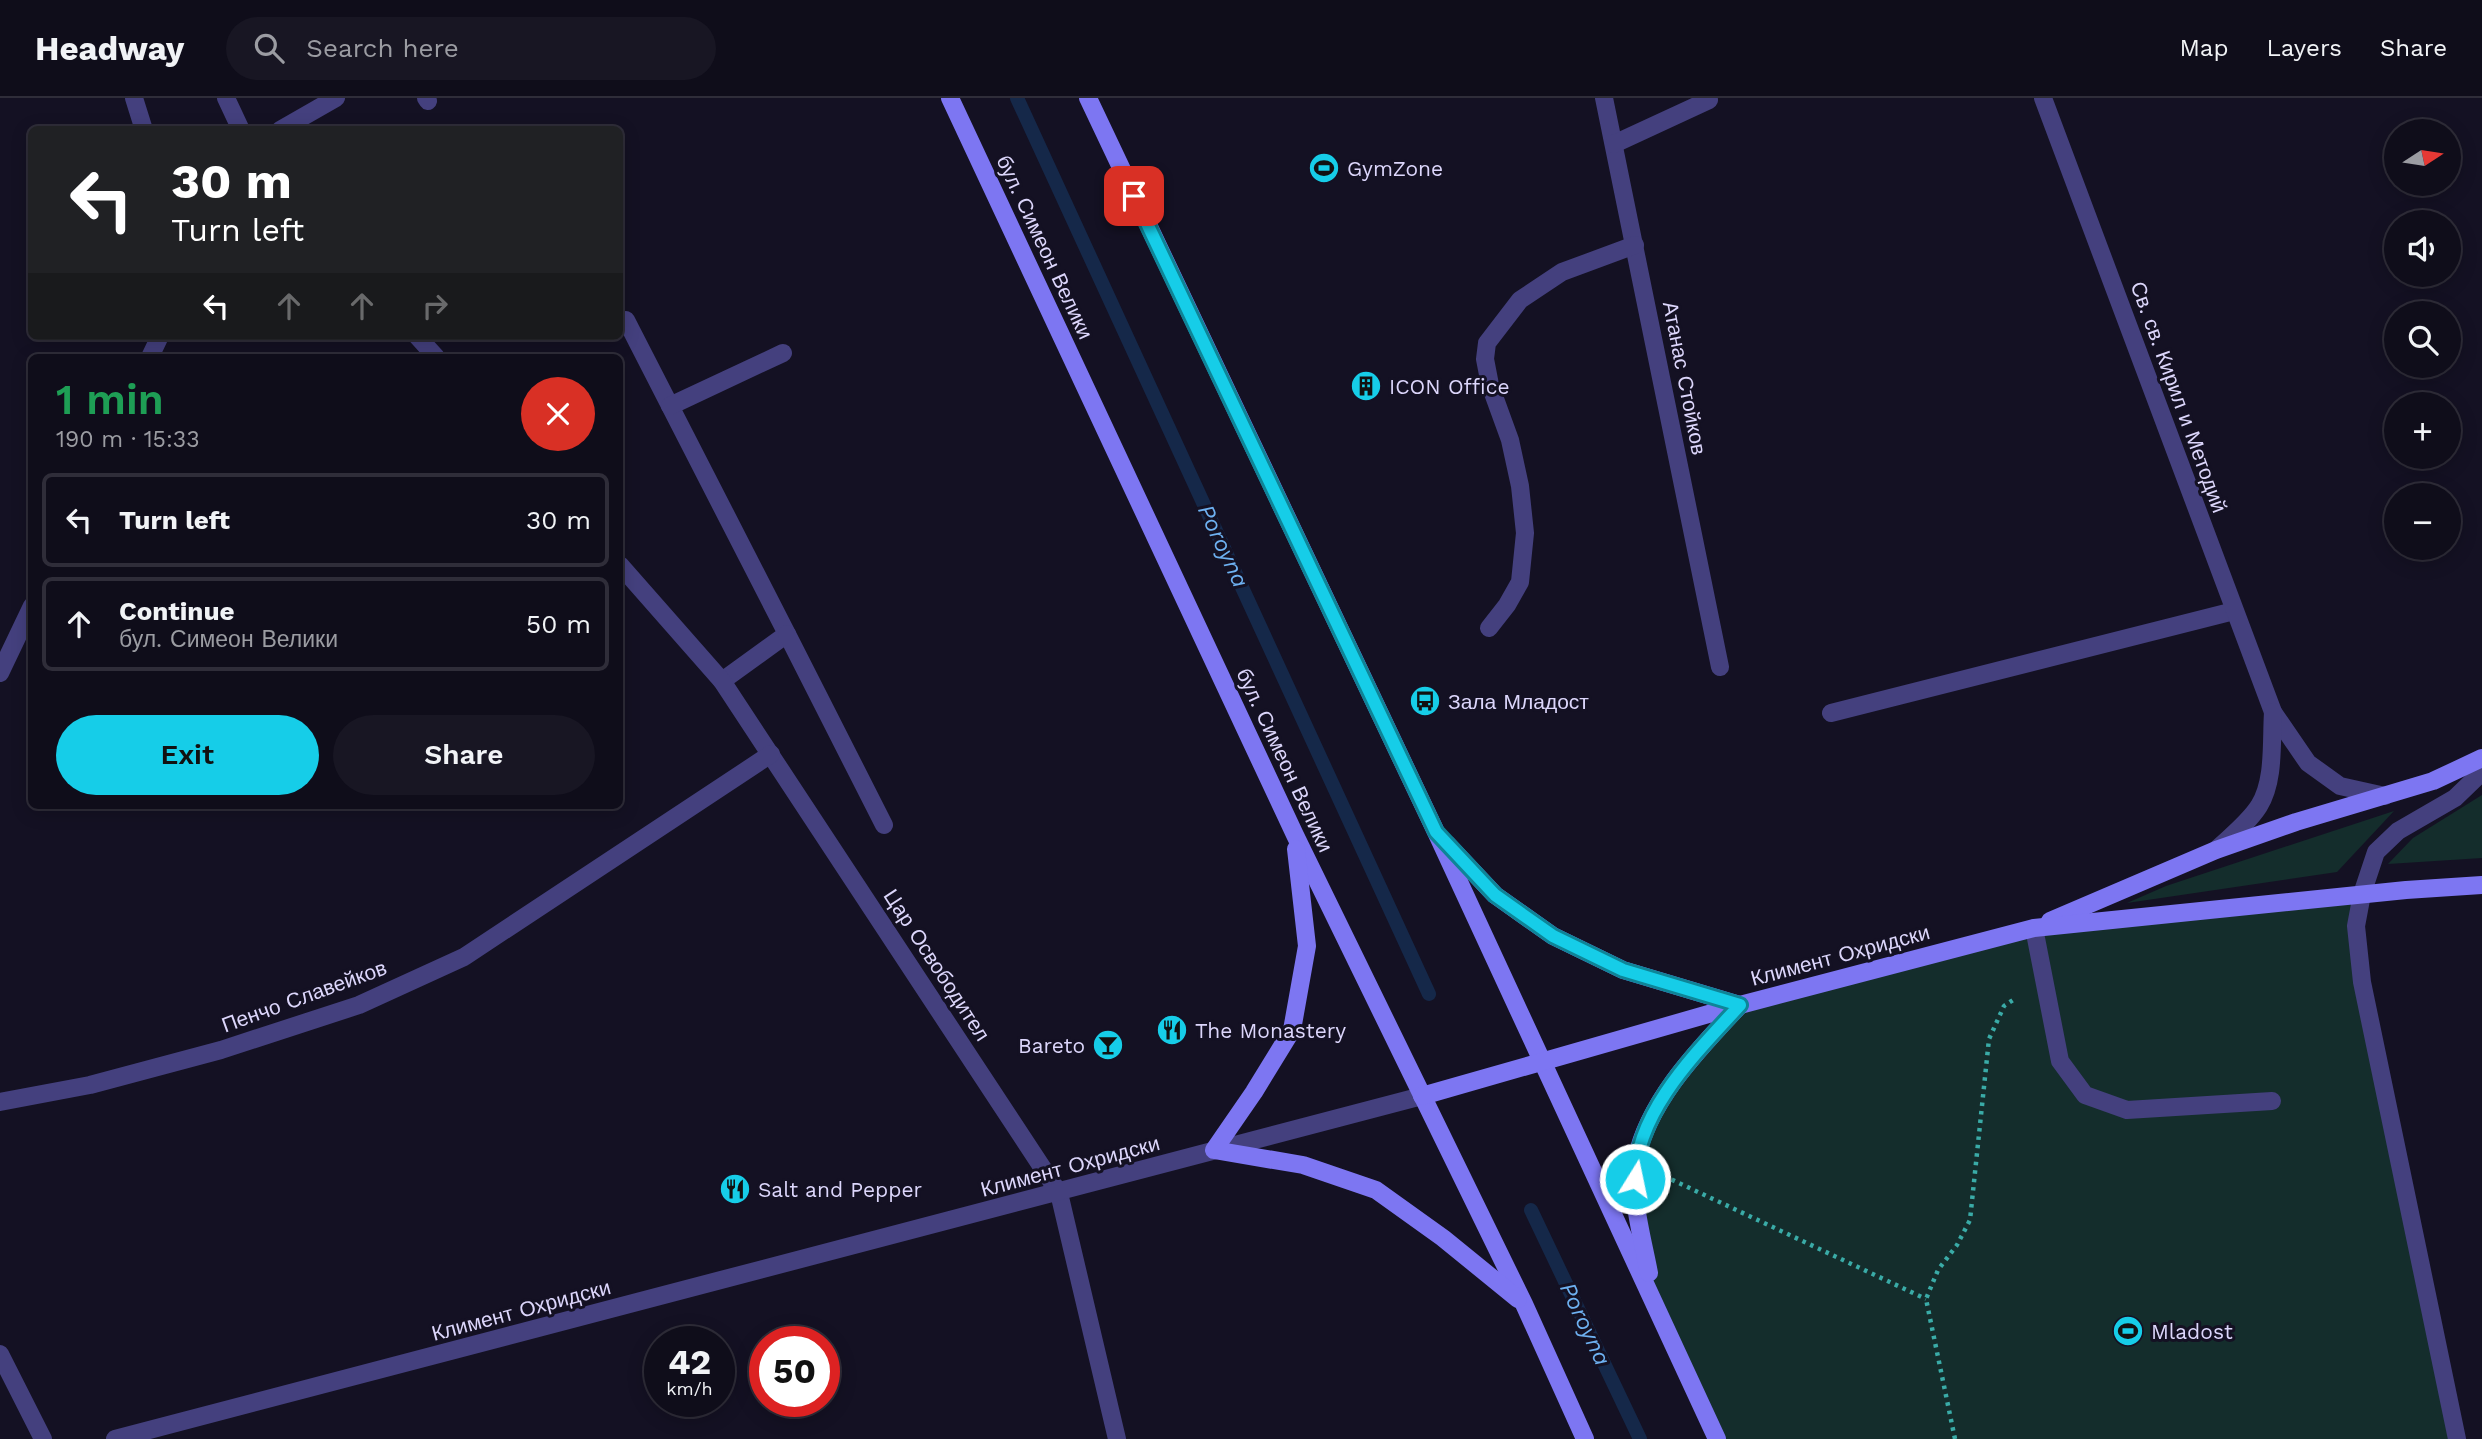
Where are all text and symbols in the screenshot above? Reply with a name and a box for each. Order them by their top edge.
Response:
search box [226,17,716,80]
text: Headway [35,29,184,68]
icon: search [250,29,288,67]
text: Search here [306,33,459,63]
text: Map [2180,34,2228,62]
text: Layers [2266,34,2342,62]
text: Share [2380,34,2447,62]
north arrow [2384,119,2460,196]
map controls [2384,119,2461,560]
street label: бул. Симеон Велики [991,151,1099,343]
sports icon: GymZone [1307,151,1341,185]
text: 30 m [171,152,292,210]
icon: left [56,154,147,245]
place label: GymZone [1347,156,1443,181]
pin [1104,166,1164,226]
icon: arrive [1115,177,1153,215]
button: sound [2384,210,2461,287]
text: Turn left [171,211,304,249]
street label: Св. св. Кирил и Методий [2125,278,2233,516]
icon: left [197,287,235,325]
icon: ahead [270,287,308,325]
icon: ahead [343,287,381,325]
icon: right [416,287,454,325]
street label: Атанас Стойков [1658,299,1712,457]
button: search [2384,301,2461,378]
building icon: ICON Office [1349,369,1383,403]
place label: ICON Office [1389,374,1510,399]
text: 1 min [56,375,164,424]
button: close [521,377,595,451]
button: + [2384,392,2461,469]
text: 190 m · 15:33 [56,426,200,453]
button: − [2384,483,2461,560]
water label: Poroyna [1192,500,1254,592]
icon: left [60,501,98,539]
text: Turn left [119,505,230,535]
text: 30 m [526,505,591,535]
text: Continue [119,596,235,626]
icon: ahead [60,605,98,643]
text: 50 m [526,609,591,639]
text: бул. Симеон Велики [119,626,338,653]
street label: бул. Симеон Велики [1231,664,1339,856]
bus stop icon: Зала Младост [1408,684,1442,718]
place label: Зала Младост [1448,689,1589,714]
button: Exit [56,715,319,795]
button: Share [333,715,595,795]
street label: Цар Освободител [879,884,995,1046]
street label: Климент Охридски [1748,919,1932,991]
street label: Пенчо Славейков [218,955,390,1037]
restaurant icon: The Monastery [1155,1013,1189,1047]
place label: The Monastery [1195,1018,1346,1043]
bar icon: Bareto [1091,1028,1125,1062]
place label: Bareto [1018,1033,1085,1058]
street label: Климент Охридски [978,1130,1162,1202]
position arrow [1598,1142,1672,1216]
restaurant icon: Salt and Pepper [718,1172,752,1206]
place label: Salt and Pepper [758,1177,923,1202]
street label: Климент Охридски [429,1274,613,1346]
water label: Poroyna [1554,1278,1616,1370]
sports icon: Mladost [2111,1314,2145,1348]
place label: Mladost [2151,1319,2233,1344]
speed limit sign: 50 [749,1326,840,1417]
text: 42 [668,1341,711,1383]
text: km/h [666,1378,713,1399]

